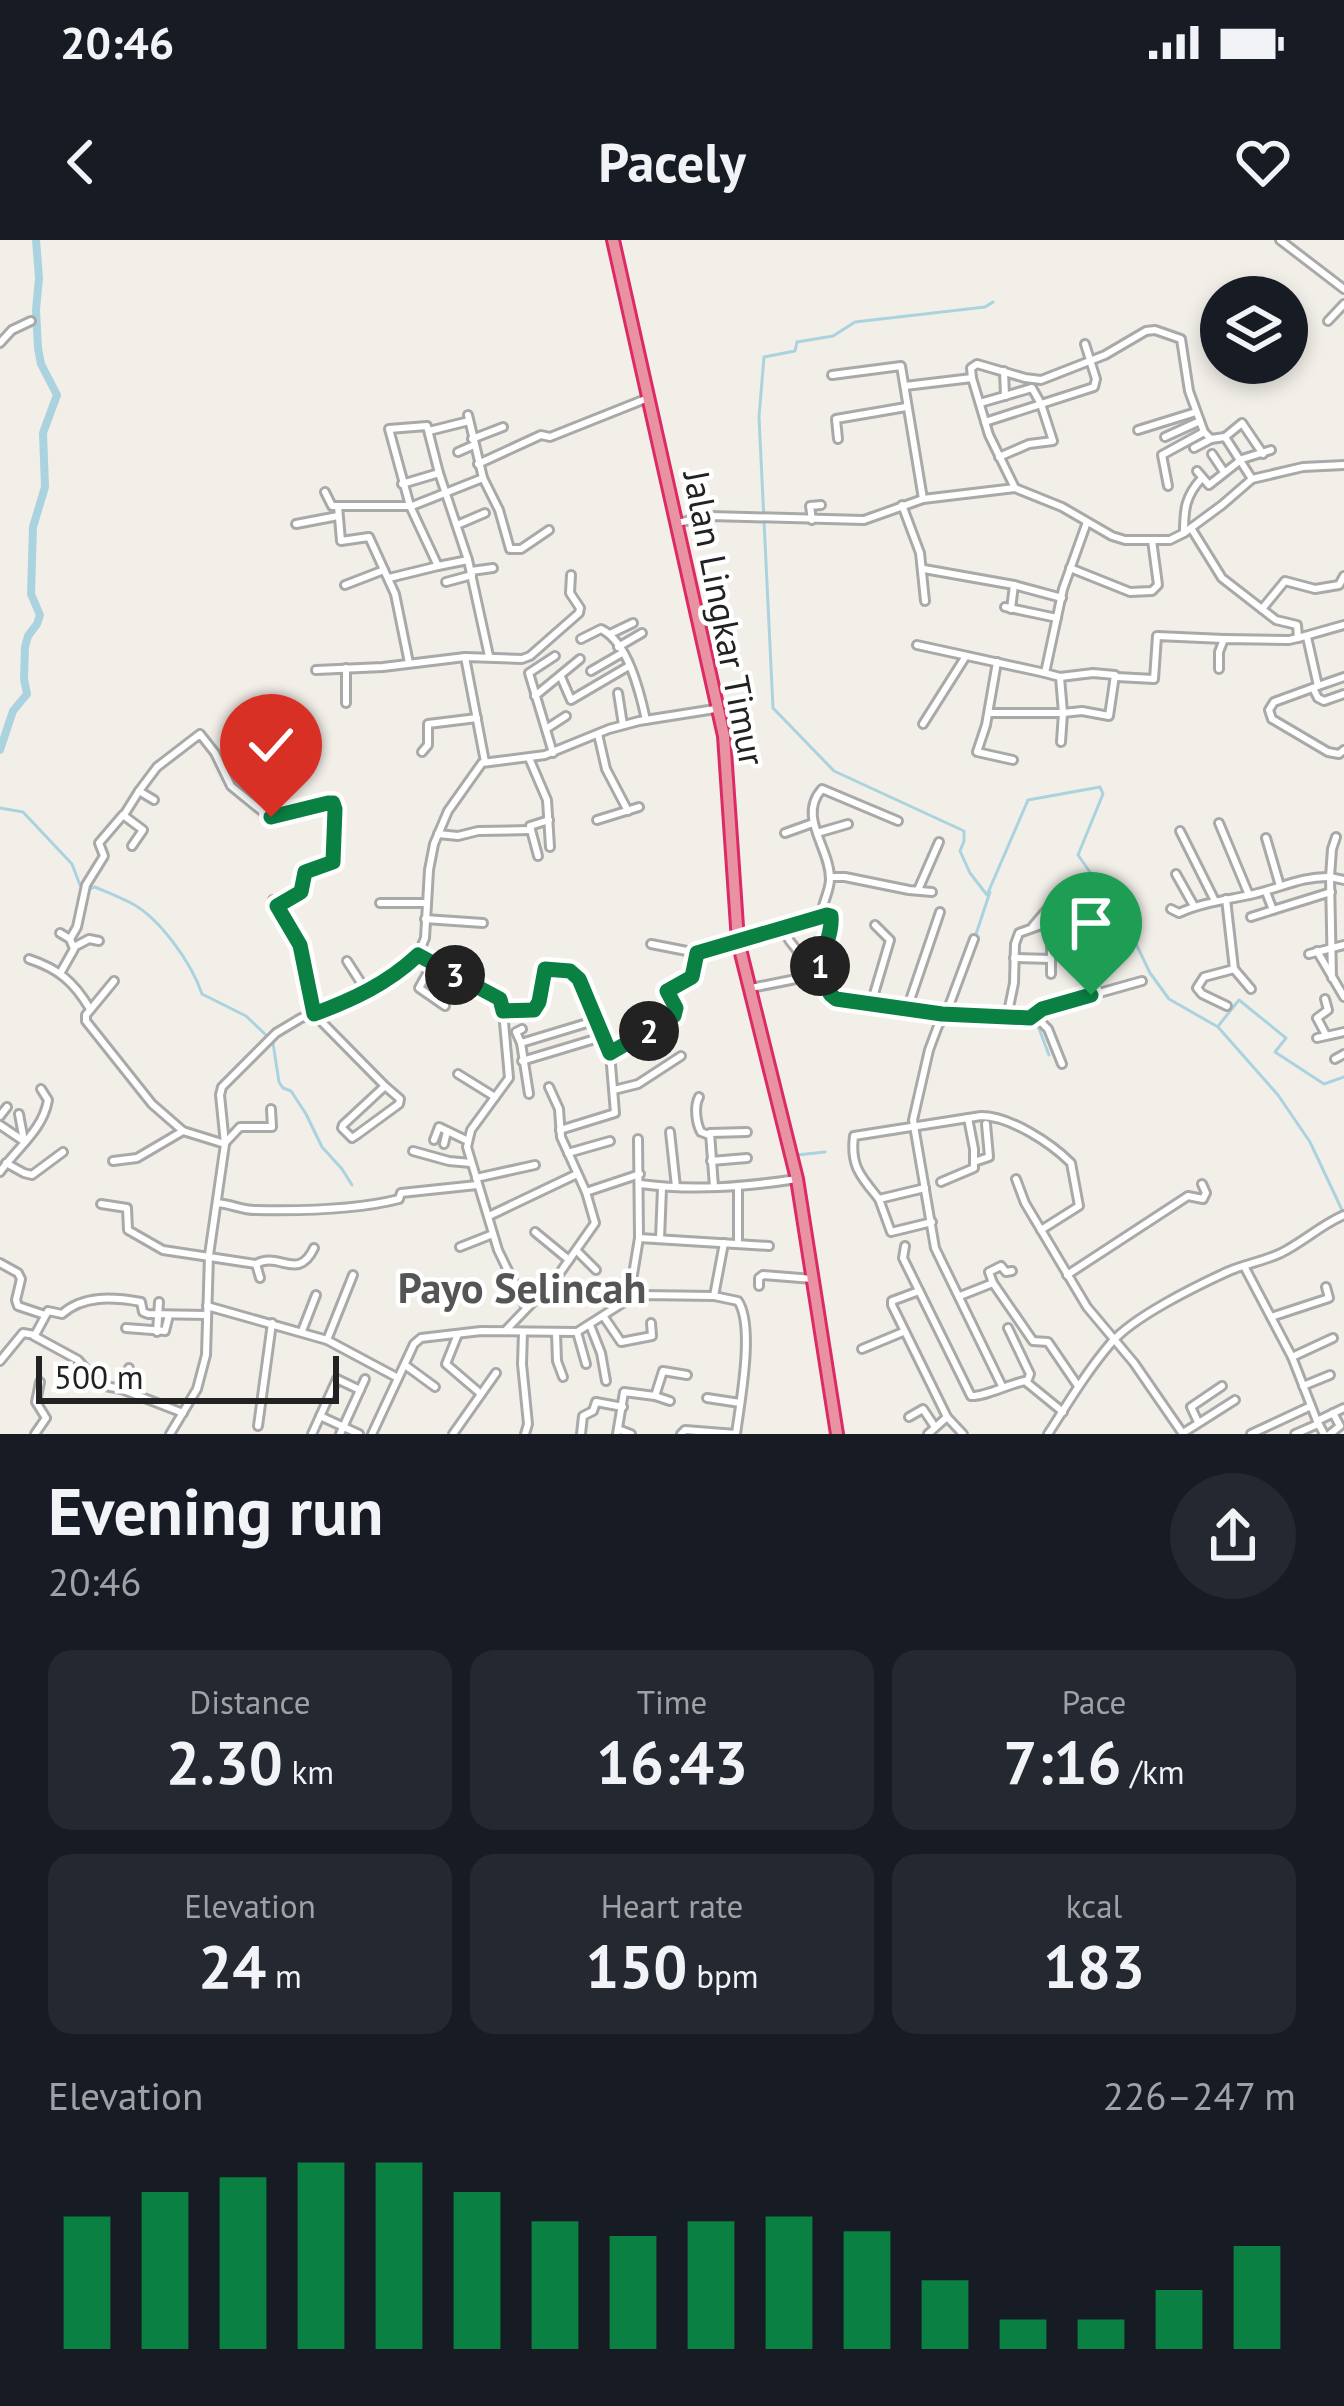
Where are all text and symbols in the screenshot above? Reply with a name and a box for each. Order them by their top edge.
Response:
text: 20:46 [60,13,174,71]
text: Pacely [598,127,746,197]
icon: back [48,129,114,195]
icon: heart [1230,129,1296,195]
map controls [1200,276,1308,384]
button: layers [1200,276,1308,384]
street label: Jalan Lingkar Timur [673,464,777,770]
pin [220,694,322,817]
icon: check [238,712,304,778]
pin [1040,872,1142,995]
icon: arrive [1058,890,1124,956]
pin: 1 [790,936,850,996]
text: 1 [811,944,829,987]
pin: 3 [425,945,485,1005]
text: 3 [446,953,464,996]
pin: 2 [619,1001,679,1061]
text: 2 [640,1009,658,1052]
district label: Payo Selincah [398,1260,646,1315]
scale bar [36,1350,339,1403]
text: 500 m [54,1355,144,1398]
text: Evening run [48,1468,383,1553]
button: share [1170,1473,1296,1599]
text: 20:46 [48,1556,142,1607]
text: Distance [190,1680,310,1723]
text: Time [637,1680,707,1723]
text: Pace [1062,1680,1126,1723]
text: 2.30 [166,1723,283,1801]
text: 16:43 [596,1723,748,1801]
text: 7:16 [1003,1723,1122,1801]
text: km [283,1750,334,1793]
text: /km [1122,1750,1185,1793]
text: Elevation [184,1884,316,1927]
text: Heart rate [601,1884,743,1927]
text: kcal [1066,1884,1122,1927]
text: 24 [198,1927,266,2005]
text: 150 [585,1927,687,2005]
text: 183 [1043,1927,1145,2005]
text: m [266,1954,302,1997]
text: bpm [687,1954,759,1997]
text: Elevation [48,2070,203,2121]
text: 226–247 m [1103,2070,1296,2121]

